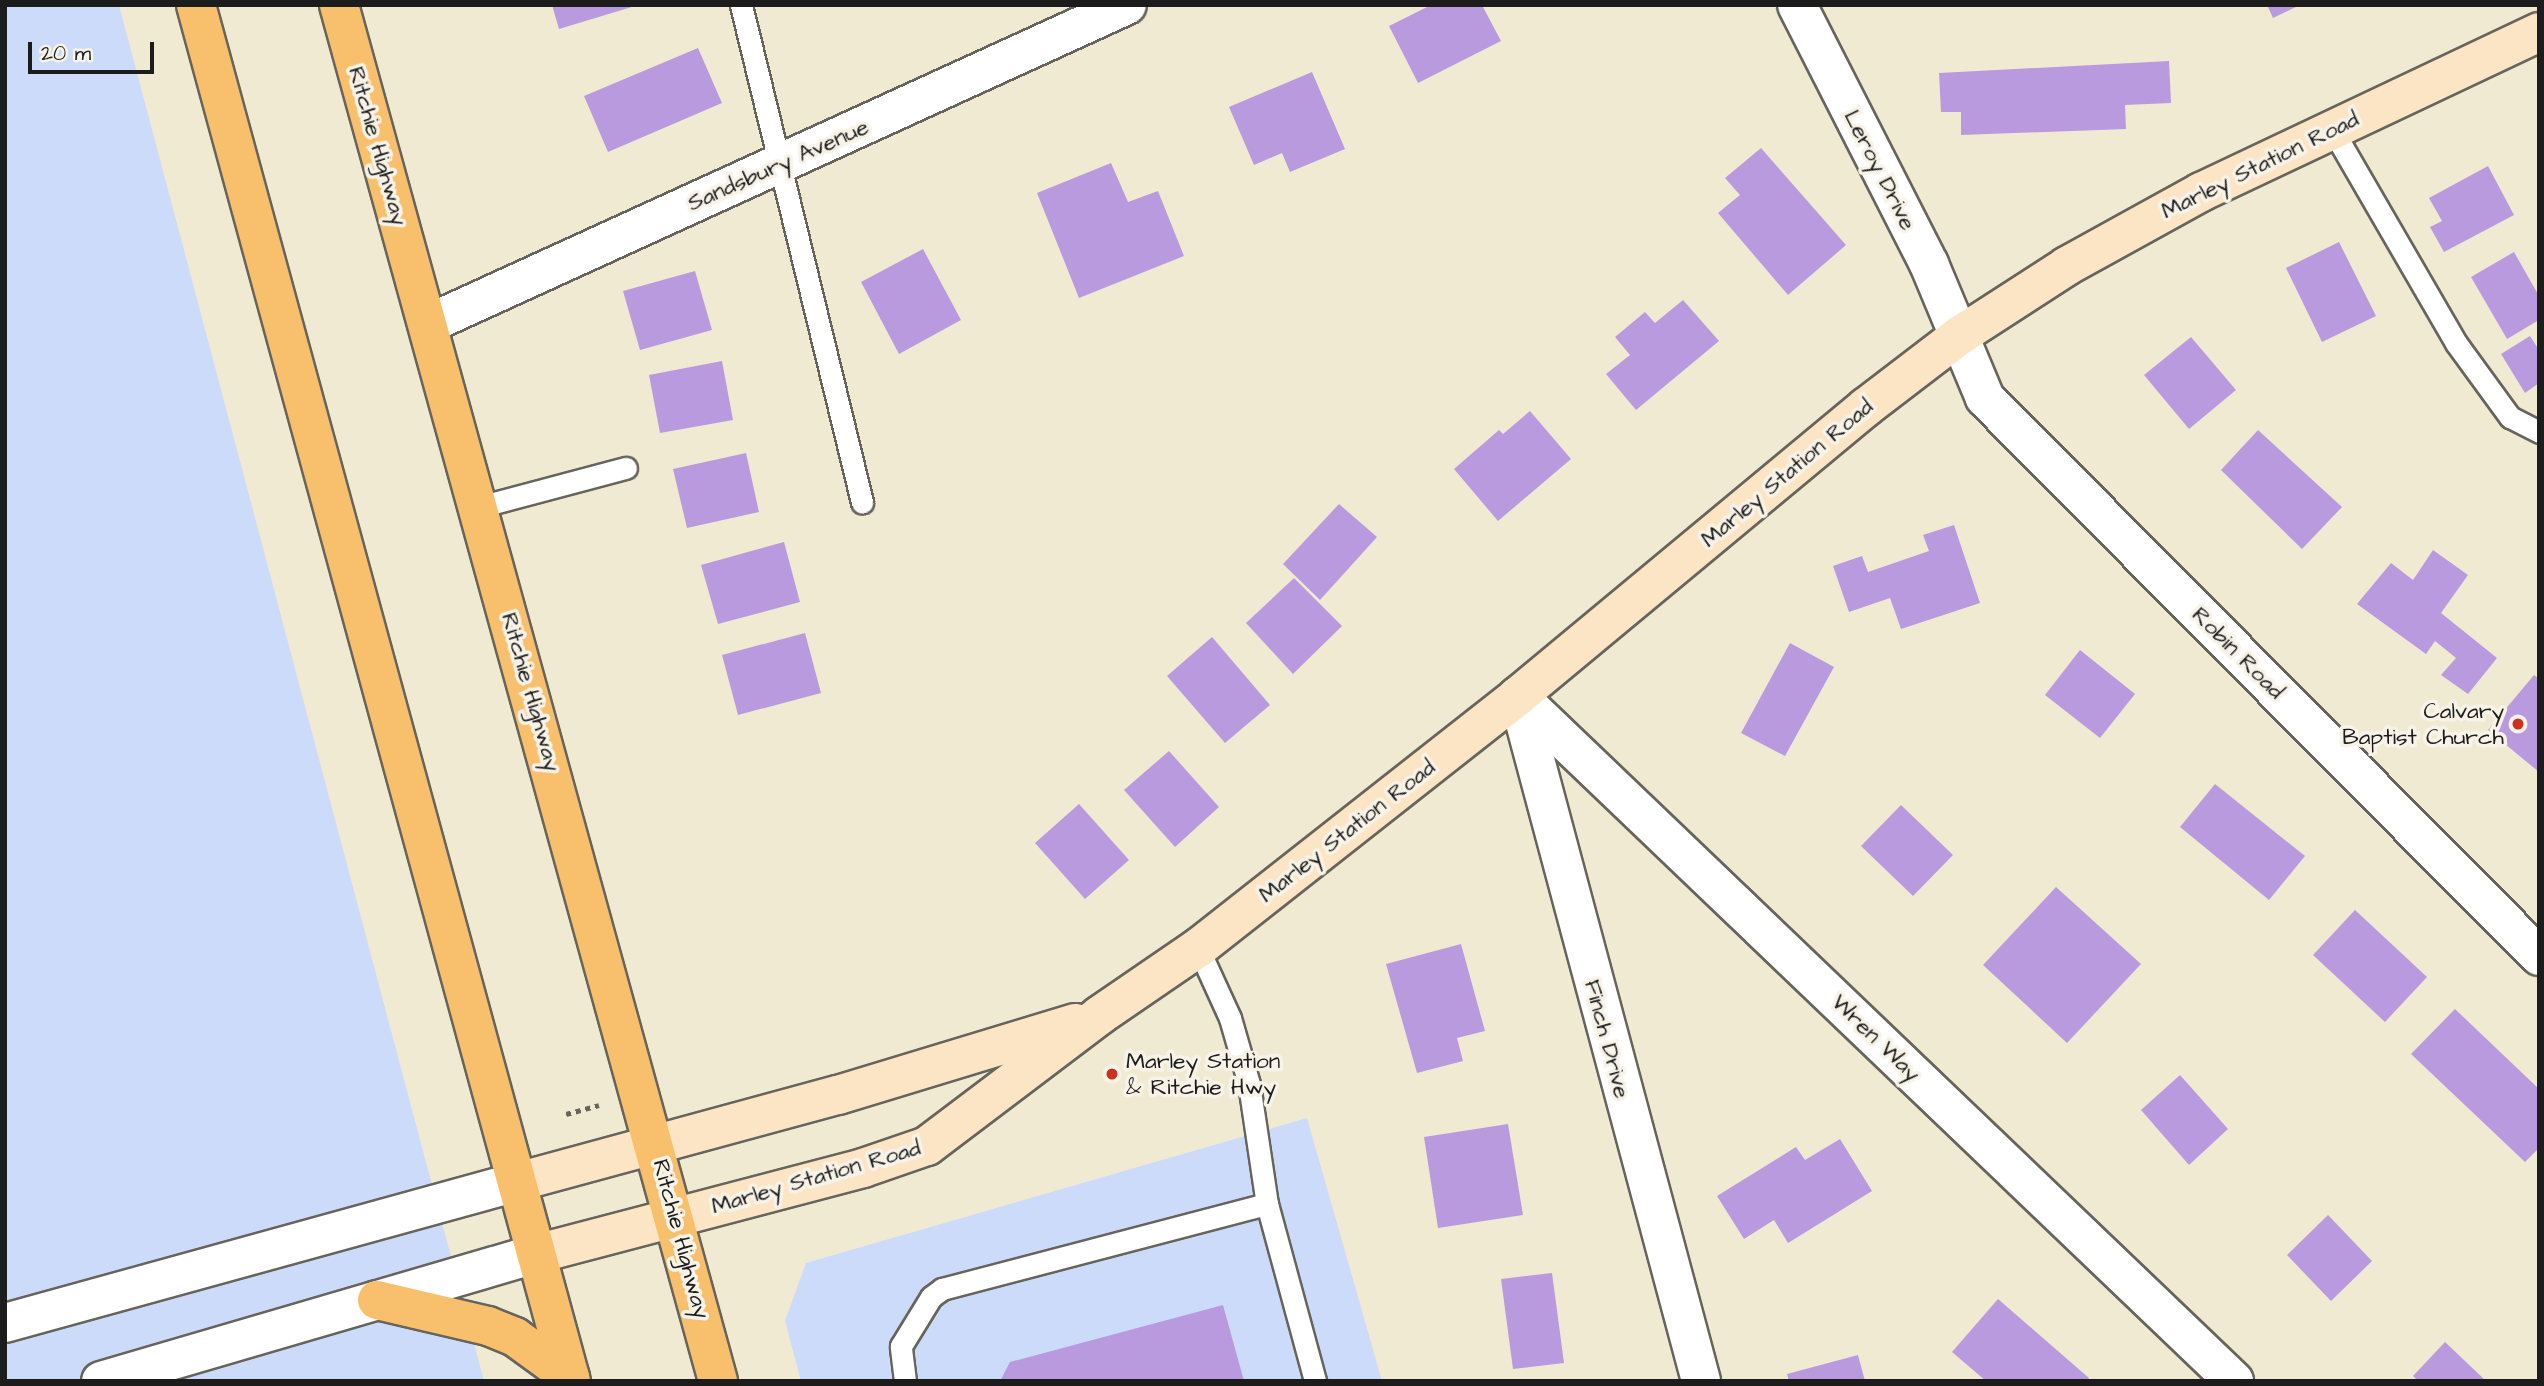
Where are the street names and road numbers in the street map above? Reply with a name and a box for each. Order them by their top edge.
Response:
street label: Ritchie Highway [342,63,414,229]
street label: Leroy Drive [1838,105,1922,235]
street label: Marley Station Road [2157,105,2363,225]
street label: Sandsbury Avenue [683,113,873,217]
street label: Marley Station Road [1695,393,1879,553]
street label: Robin Road [2186,601,2290,705]
street label: Ritchie Highway [495,609,567,775]
street label: Marley Station Road [1253,754,1441,908]
street label: Finch Drive [1578,977,1636,1101]
street label: Wren Way [1826,989,1926,1087]
street label: Marley Station Road [708,1134,924,1220]
street label: Ritchie Highway [646,1156,716,1322]

